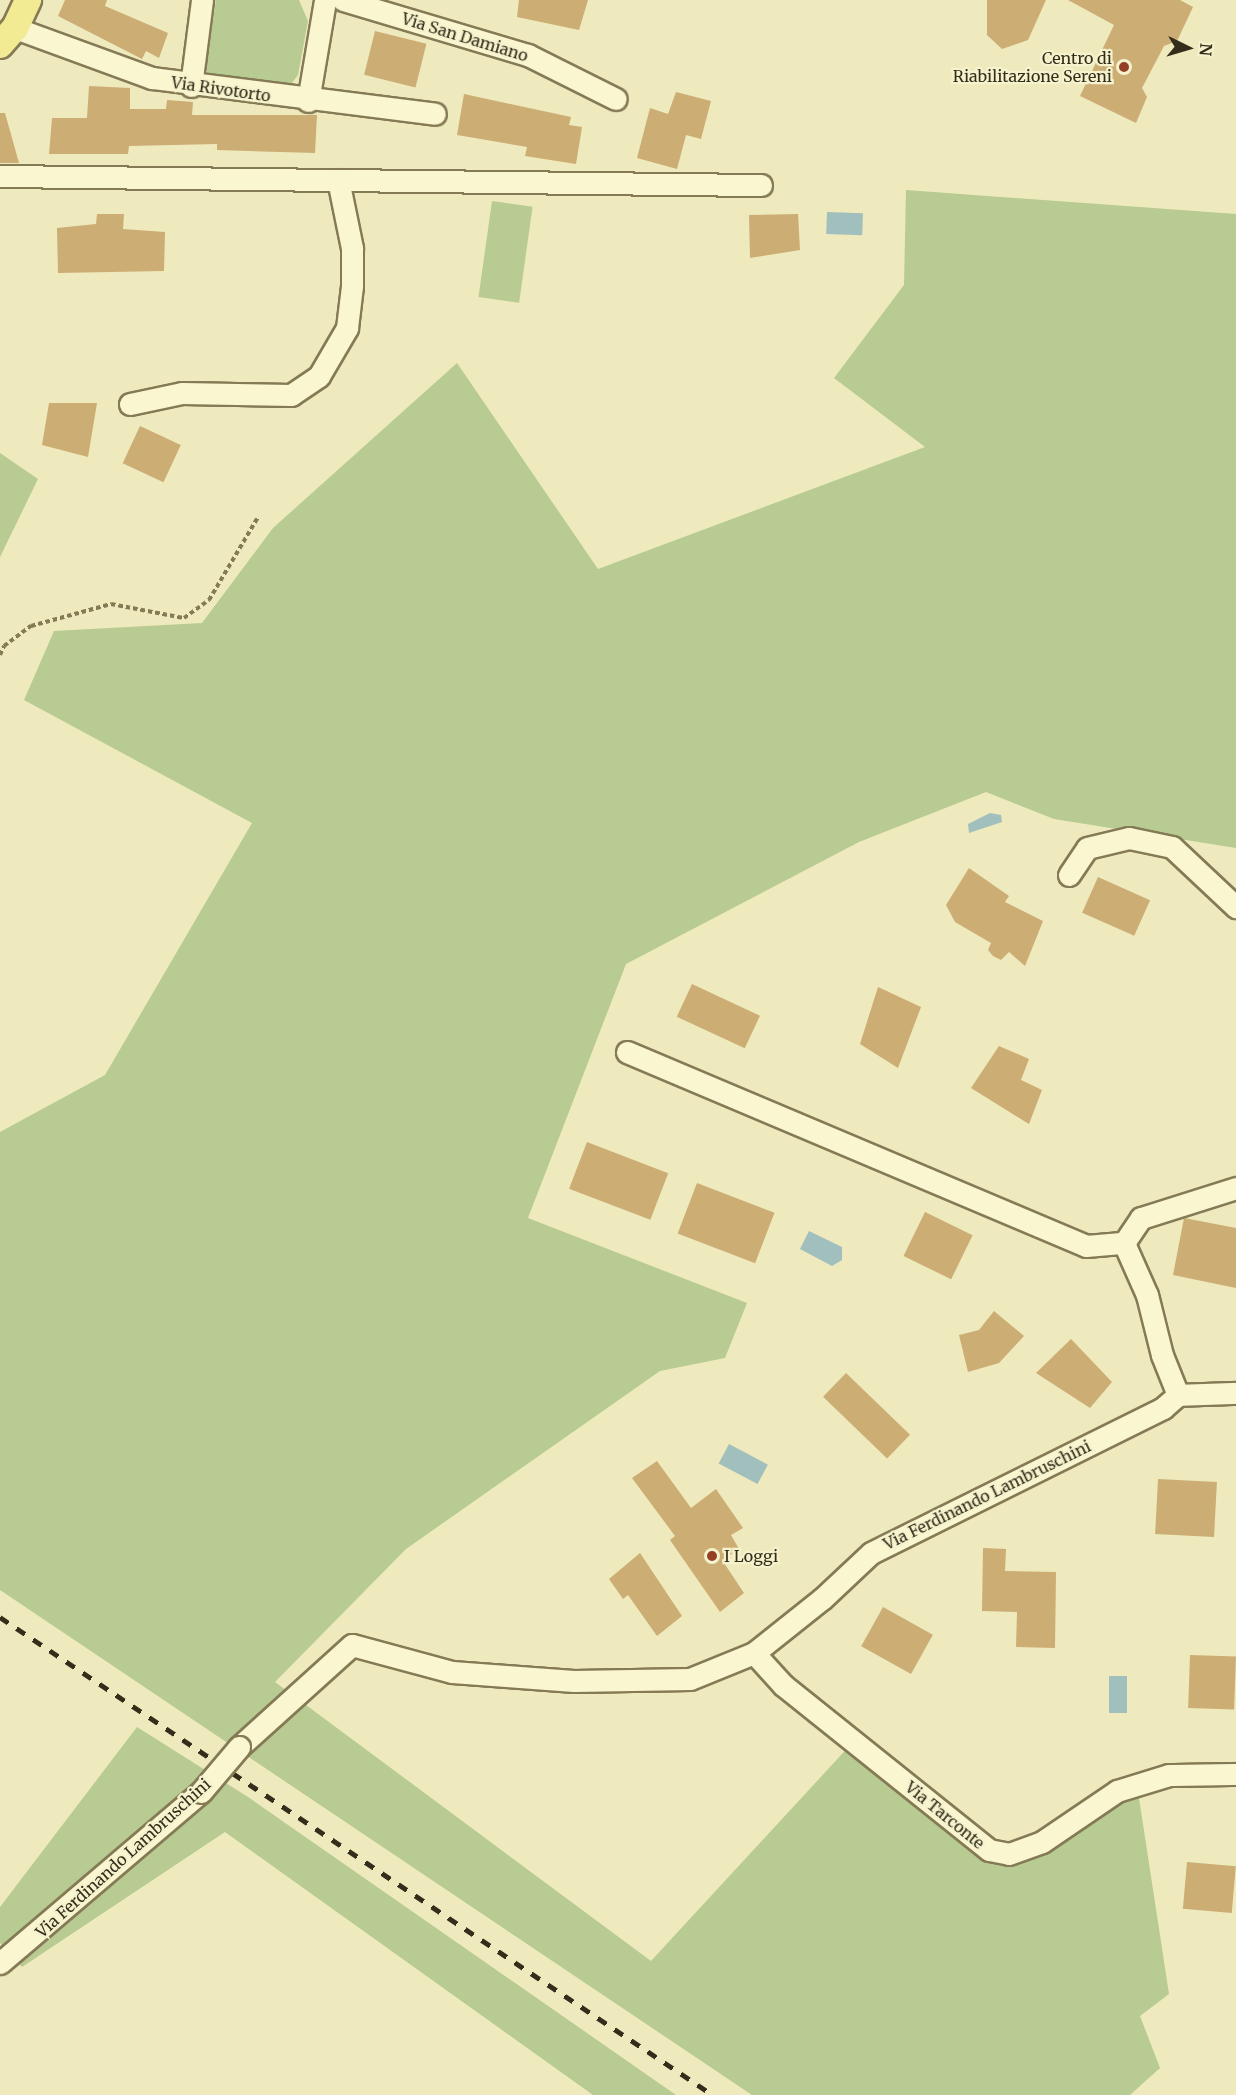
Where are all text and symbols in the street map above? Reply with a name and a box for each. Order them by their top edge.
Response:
street label: Via San Damiano [400,9,530,65]
north arrow [1158,18,1218,78]
text: N [1195,42,1216,57]
place label: Centro di Riabilitazione Sereni [953,48,1112,86]
marker: Centro di Riabilitazione Sereni [1117,60,1131,74]
street label: Via Rivotorto [170,73,272,105]
street label: Via Ferdinando Lambruschini [880,1436,1094,1554]
place label: I Loggi [724,1546,778,1566]
marker: I Loggi [705,1549,719,1563]
street label: Via Ferdinando Lambruschini [32,1774,214,1942]
street label: Via Tarconte [902,1777,988,1853]

